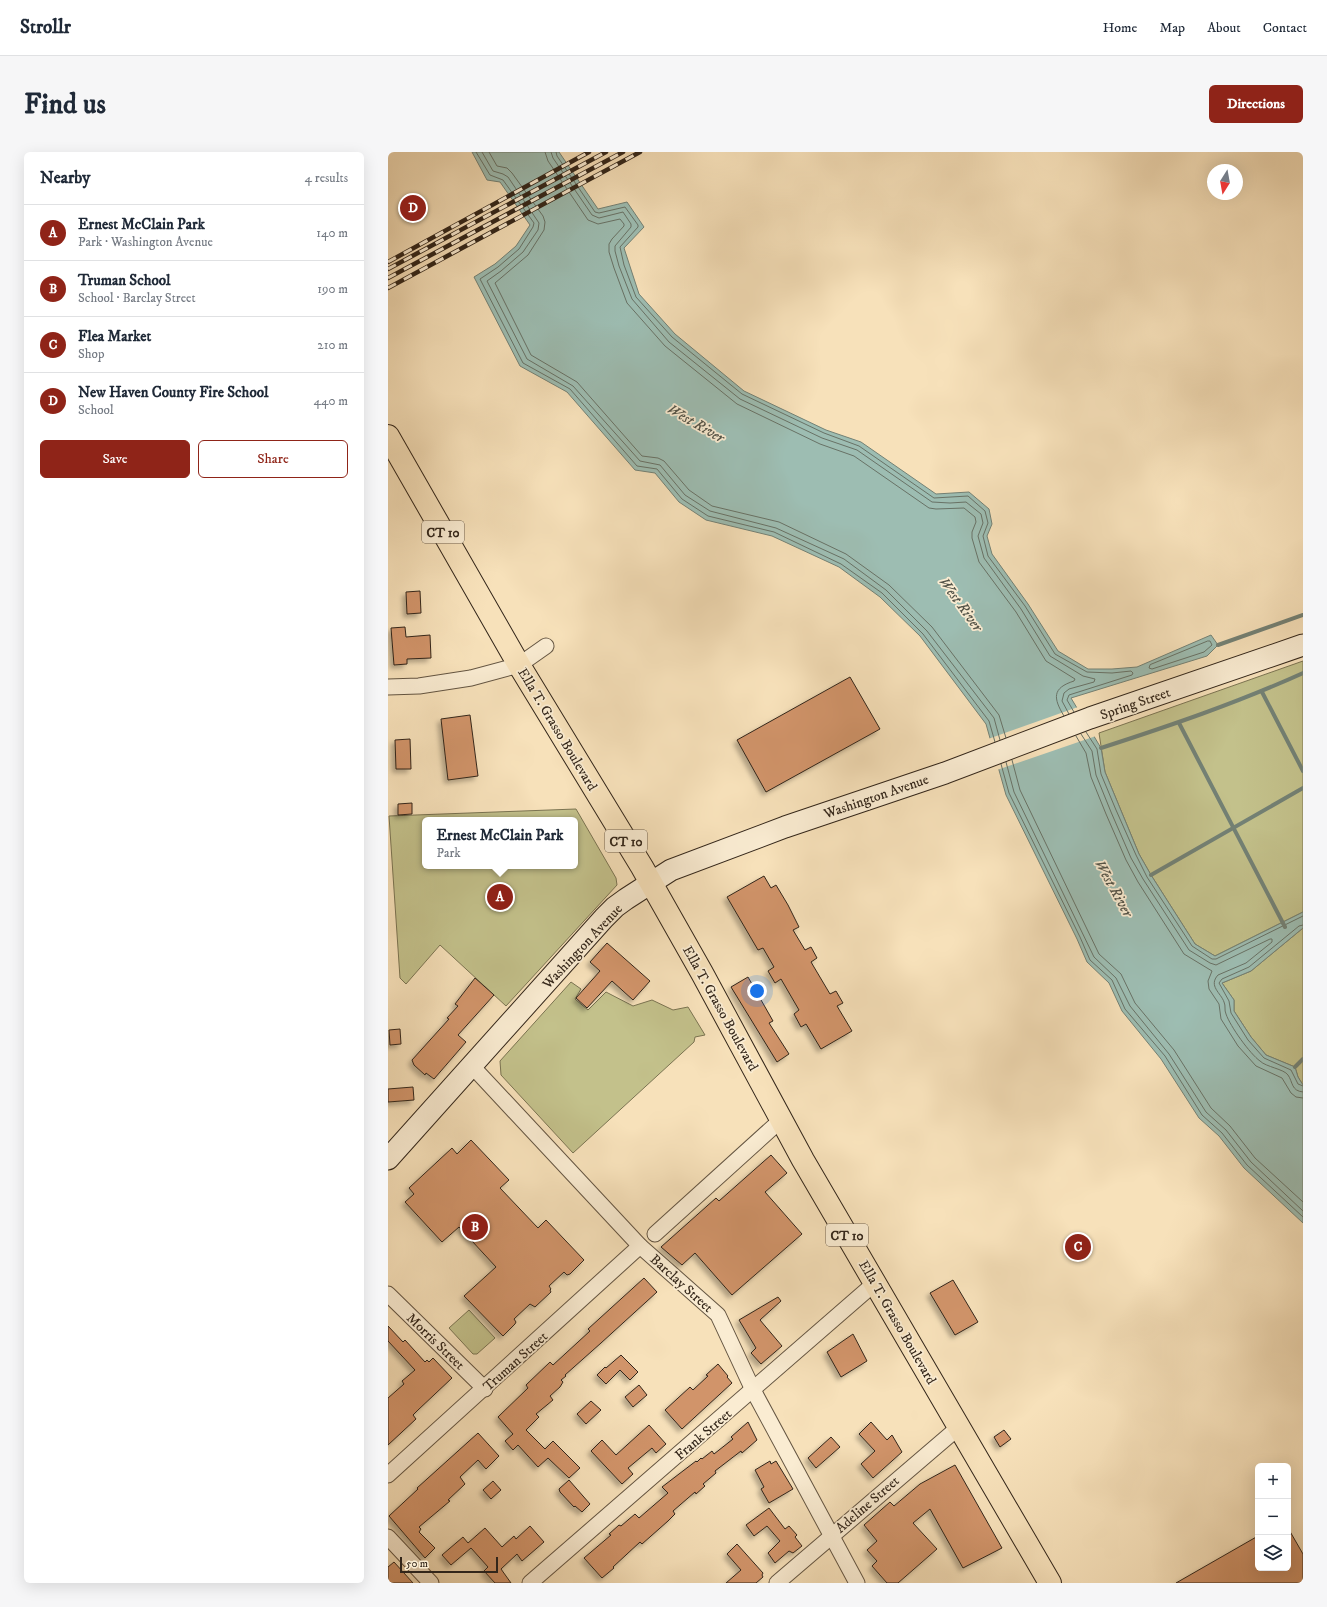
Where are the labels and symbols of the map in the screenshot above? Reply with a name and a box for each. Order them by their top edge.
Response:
north arrow [1207,164,1243,200]
pin: D [400,193,426,223]
water label: West River [664,400,729,448]
road number: CT 10 [422,521,464,543]
water label: West River [934,573,988,637]
street label: Ella T. Grasso Boulevard [513,665,601,794]
street label: Spring Street [1098,683,1173,724]
street label: Washington Avenue [821,771,931,824]
road number: CT 10 [605,830,647,852]
water label: West River [1090,856,1138,922]
pin: A [487,882,513,912]
street label: Washington Avenue [538,900,627,994]
street label: Ella T. Grasso Boulevard [678,943,762,1074]
your location [747,981,767,1001]
pin: B [462,1212,488,1242]
road number: CT 10 [826,1224,868,1246]
pin: C [1065,1232,1091,1262]
street label: Barclay Street [646,1251,717,1317]
street label: Ella T. Grasso Boulevard [854,1257,940,1388]
street label: Morris Street [402,1309,469,1374]
street label: Truman Street [480,1328,552,1396]
street label: Frank Street [672,1405,736,1464]
street label: Adeline Street [832,1472,904,1537]
scale bar [400,1555,498,1574]

